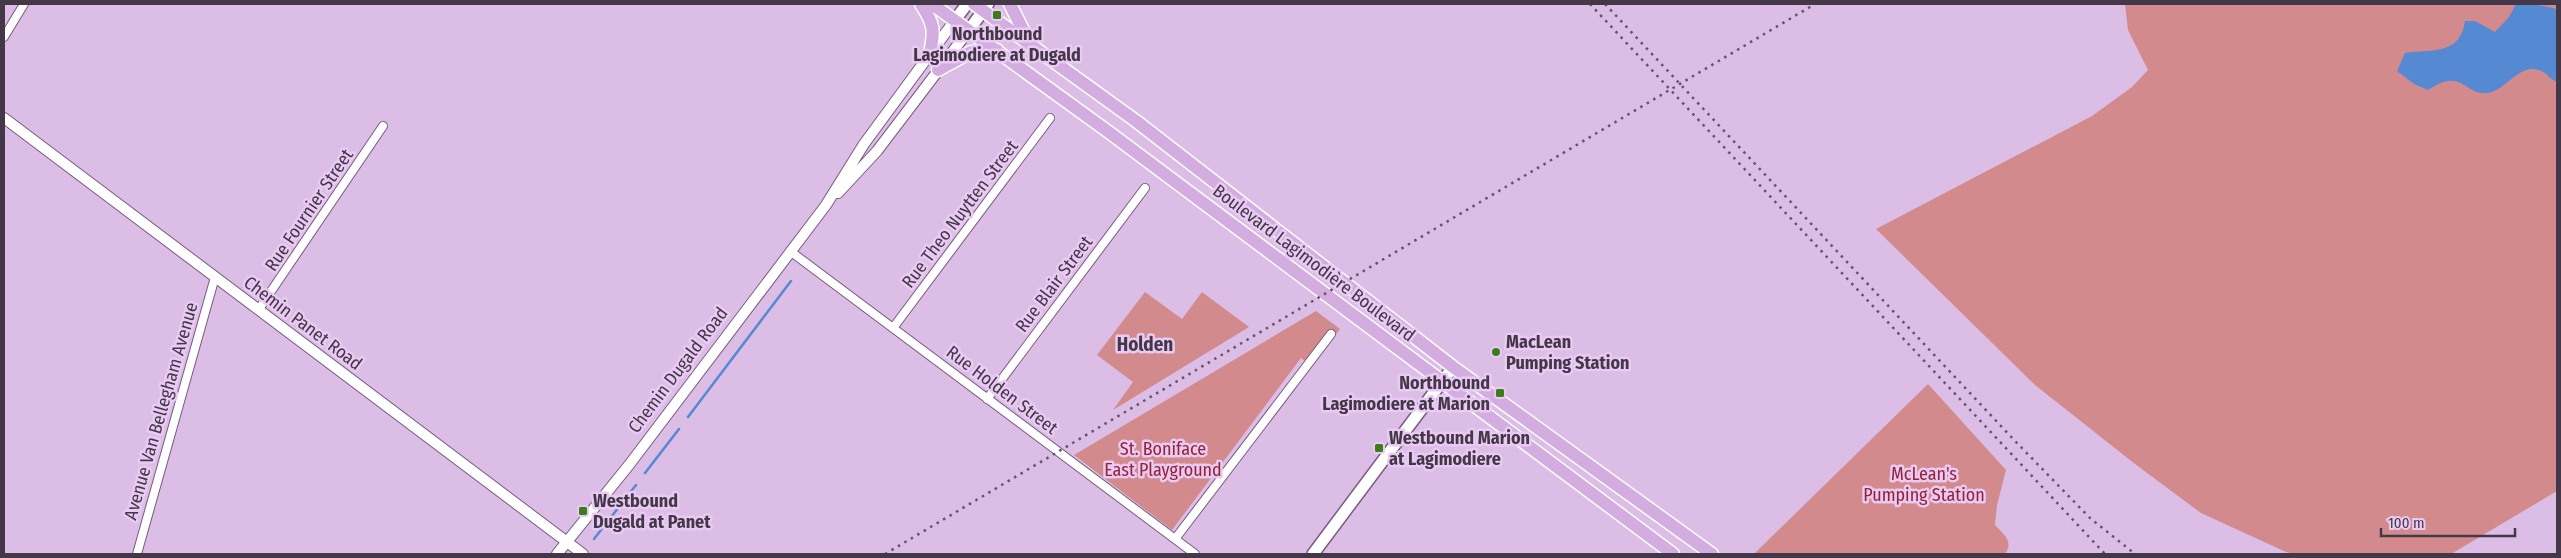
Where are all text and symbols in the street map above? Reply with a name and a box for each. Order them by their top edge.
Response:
marker: Northbound Lagimodiere at Dugald [991,9,1003,21]
place label: Northbound Lagimodiere at Dugald [913,23,1081,66]
street label: Rue Theo Nuytten Street [897,136,1023,292]
street label: Rue Fournier Street [260,145,358,275]
street label: Boulevard Lagimodière Boulevard [1209,180,1419,346]
street label: Rue Blair Street [1011,231,1097,337]
street label: Chemin Panet Road [239,271,367,375]
street label: Avenue Van Bellegham Avenue [119,300,203,522]
street label: Chemin Dugald Road [624,303,732,437]
place label: MacLean Pumping Station [1506,331,1630,374]
district label: Holden [1117,333,1173,356]
street label: Rue Holden Street [942,341,1062,439]
marker: MacLean Pumping Station [1490,346,1502,358]
place label: Northbound Lagimodiere at Marion [1322,372,1490,415]
marker: Northbound Lagimodiere at Marion [1494,387,1506,399]
place label: Westbound Marion at Lagimodiere [1389,427,1530,470]
park label: St. Boniface East Playground [1104,438,1222,481]
marker: Westbound Marion at Lagimodiere [1373,442,1385,454]
park label: McLean's Pumping Station [1863,463,1985,506]
place label: Westbound Dugald at Panet [593,490,711,533]
marker: Westbound Dugald at Panet [577,505,589,517]
scale bar [2381,506,2515,538]
text: 100 m [2388,514,2425,532]

